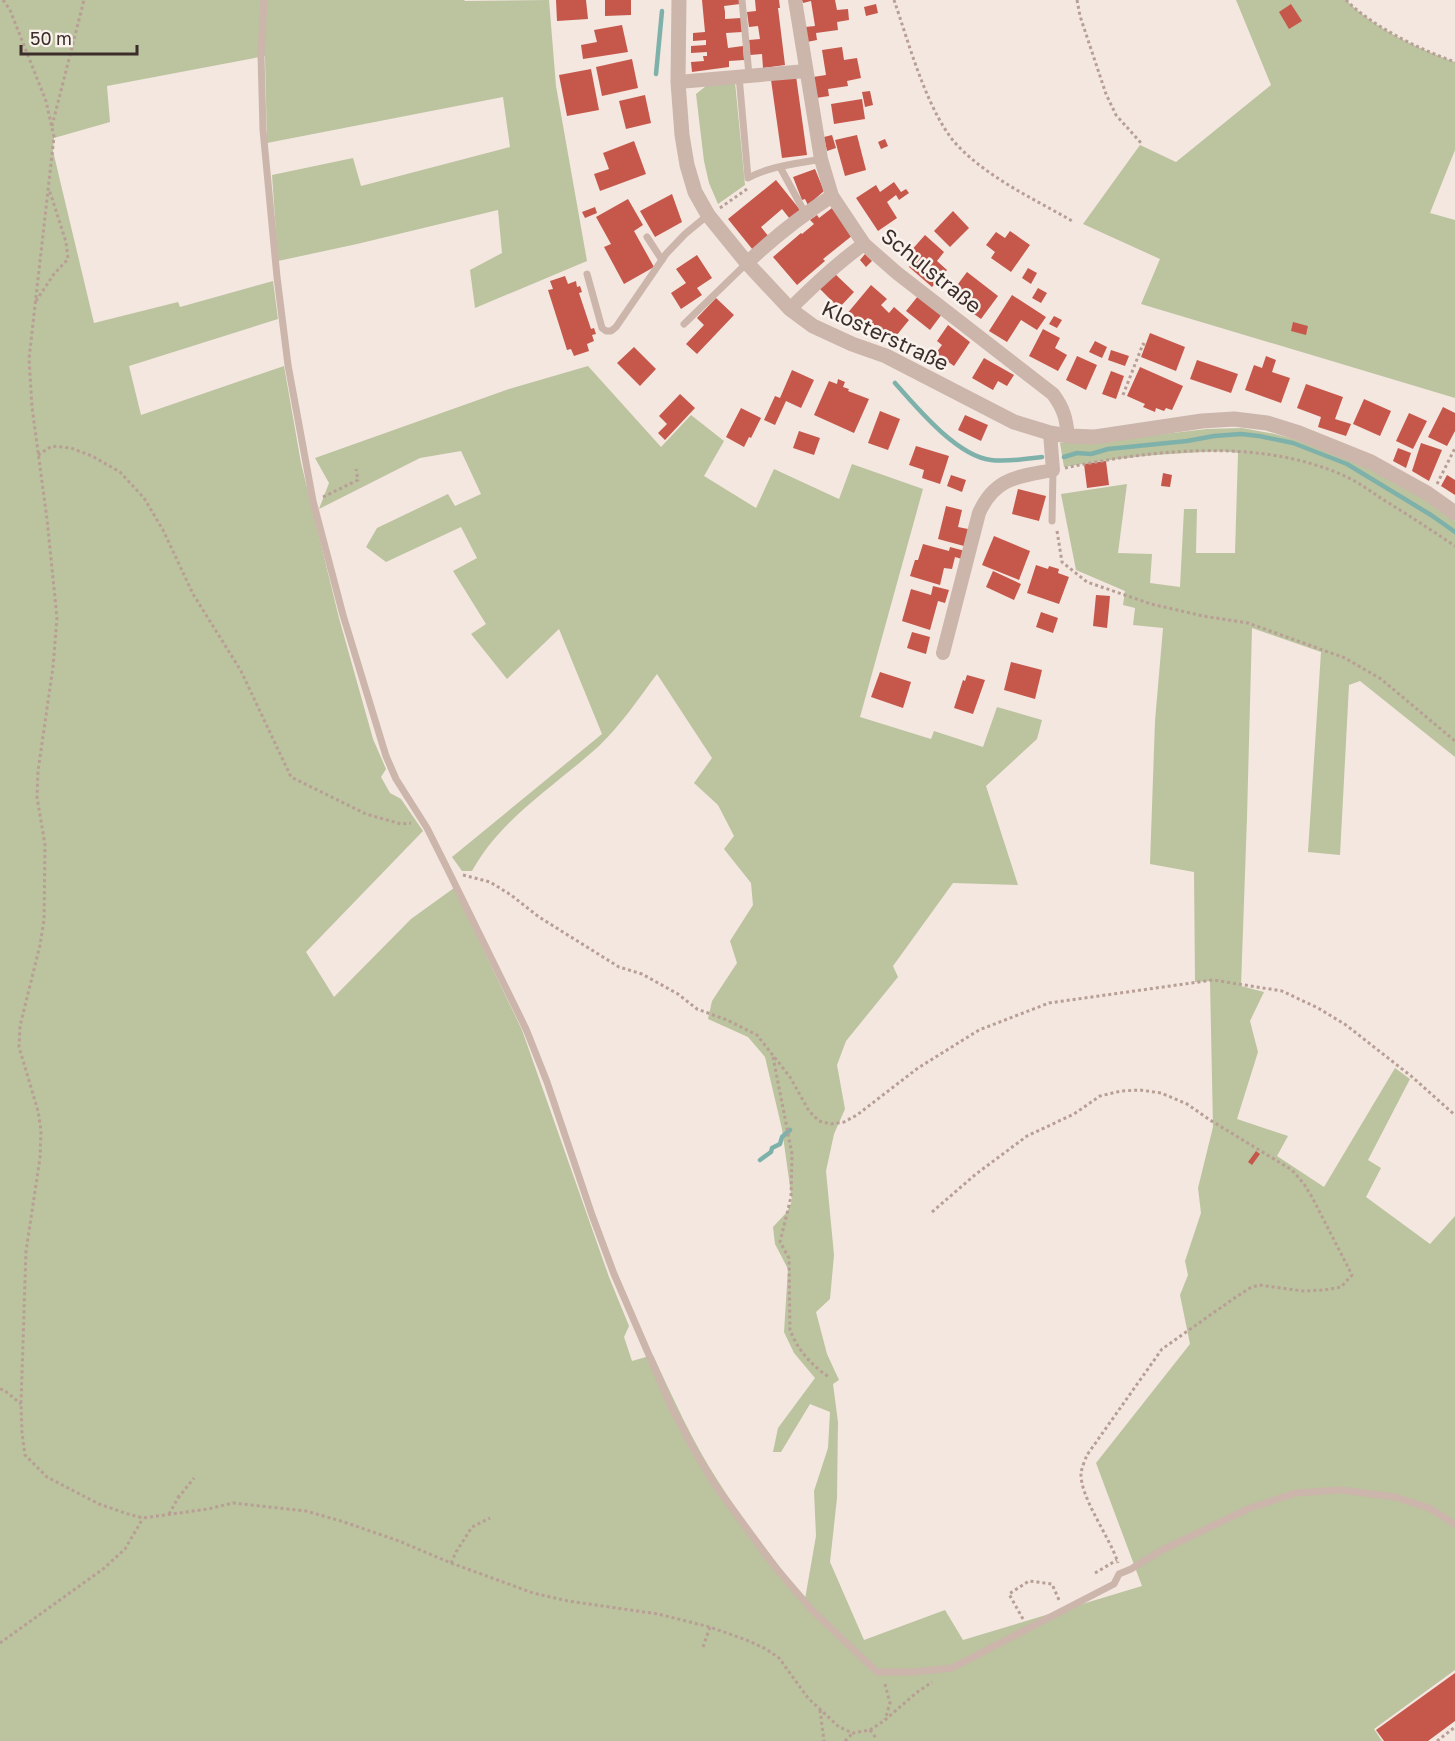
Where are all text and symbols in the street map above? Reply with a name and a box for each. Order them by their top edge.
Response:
scale bar [21,18,136,56]
text: 50 m [30,27,72,49]
street label: Schulstraße [876,222,987,318]
street label: Klosterstraße [818,294,953,376]

